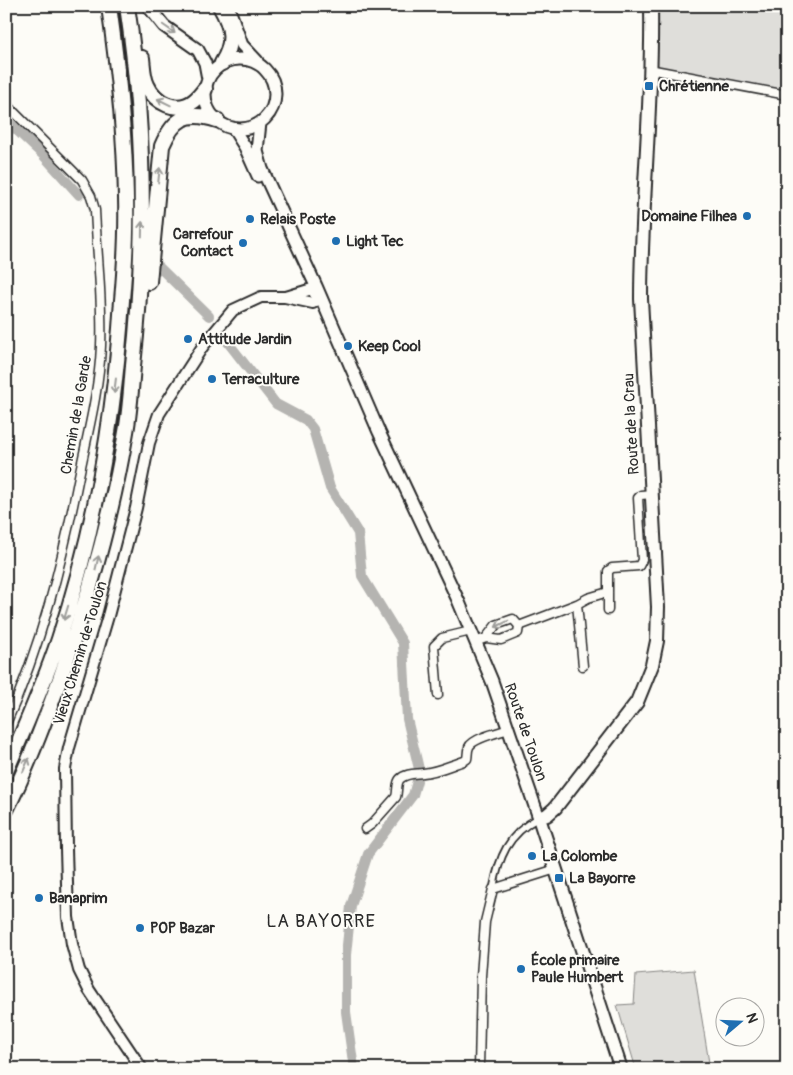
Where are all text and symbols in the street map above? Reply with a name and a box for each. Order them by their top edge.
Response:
one-way arrow [162,24,176,34]
place label: Chrétienne [659,77,729,96]
marker: Chrétienne [643,80,655,92]
one-way arrow [156,97,171,107]
one-way arrow [154,167,164,183]
place label: Domaine Filhea [641,207,737,226]
place label: Relais Poste [260,210,336,229]
marker: Domaine Filhea [741,210,753,222]
marker: Relais Poste [244,213,256,225]
one-way arrow [137,222,146,238]
place label: Carrefour Contact [173,225,234,261]
place label: Light Tec [346,232,404,251]
marker: Light Tec [330,235,342,247]
marker: Carrefour Contact [237,237,249,249]
place label: Attitude Jardin [198,330,292,349]
marker: Attitude Jardin [182,333,194,345]
place label: Keep Cool [358,337,421,356]
marker: Keep Cool [342,340,354,352]
street label: Chemin de la Garde [57,354,96,476]
place label: Terraculture [221,370,300,389]
marker: Terraculture [206,373,218,385]
street label: Route de la Crau [619,373,644,475]
one-way arrow [110,378,120,394]
one-way arrow [93,555,102,571]
street label: Vieux Chemin de Toulon [49,579,111,728]
one-way arrow [61,605,71,621]
one-way arrow [494,620,509,630]
street label: Route de Toulon [500,681,551,784]
one-way arrow [22,758,31,773]
place label: La Colombe [542,847,618,866]
marker: La Colombe [526,850,538,862]
place label: La Bayorre [569,869,636,888]
marker: La Bayorre [553,872,565,884]
place label: Banaprim [49,889,108,908]
marker: Banaprim [33,892,45,904]
district label: LA BAYORRE [266,910,376,933]
place label: POP Bazar [150,919,216,938]
marker: POP Bazar [134,922,146,934]
place label: École primaire Paule Humbert [531,951,624,987]
marker: École primaire Paule Humbert [515,963,527,975]
north arrow [716,998,766,1048]
text: N [742,1011,761,1025]

